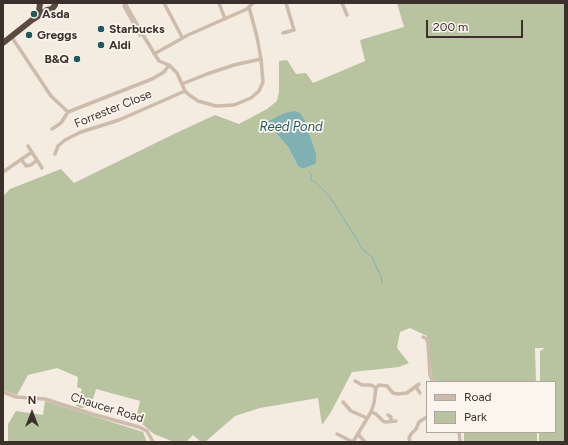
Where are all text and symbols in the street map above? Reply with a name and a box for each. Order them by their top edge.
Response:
place label: Asda [42,7,70,21]
marker: Asda [29,9,39,19]
scale bar [428,12,525,38]
text: 200 m [433,20,468,34]
place label: Starbucks [109,22,165,36]
marker: Starbucks [96,24,106,34]
place label: Greggs [37,28,77,42]
marker: Greggs [24,30,34,40]
place label: Aldi [109,38,131,52]
marker: Aldi [96,40,106,50]
place label: B&Q [44,52,69,66]
marker: B&Q [72,54,82,64]
street label: Forrester Close [72,87,154,131]
water label: Reed Pond [259,119,323,135]
legend [426,381,556,433]
street label: Chaucer Road [69,390,145,426]
text: Road [464,390,492,404]
north arrow [12,393,52,433]
text: N [28,394,36,407]
text: Park [464,410,487,424]

